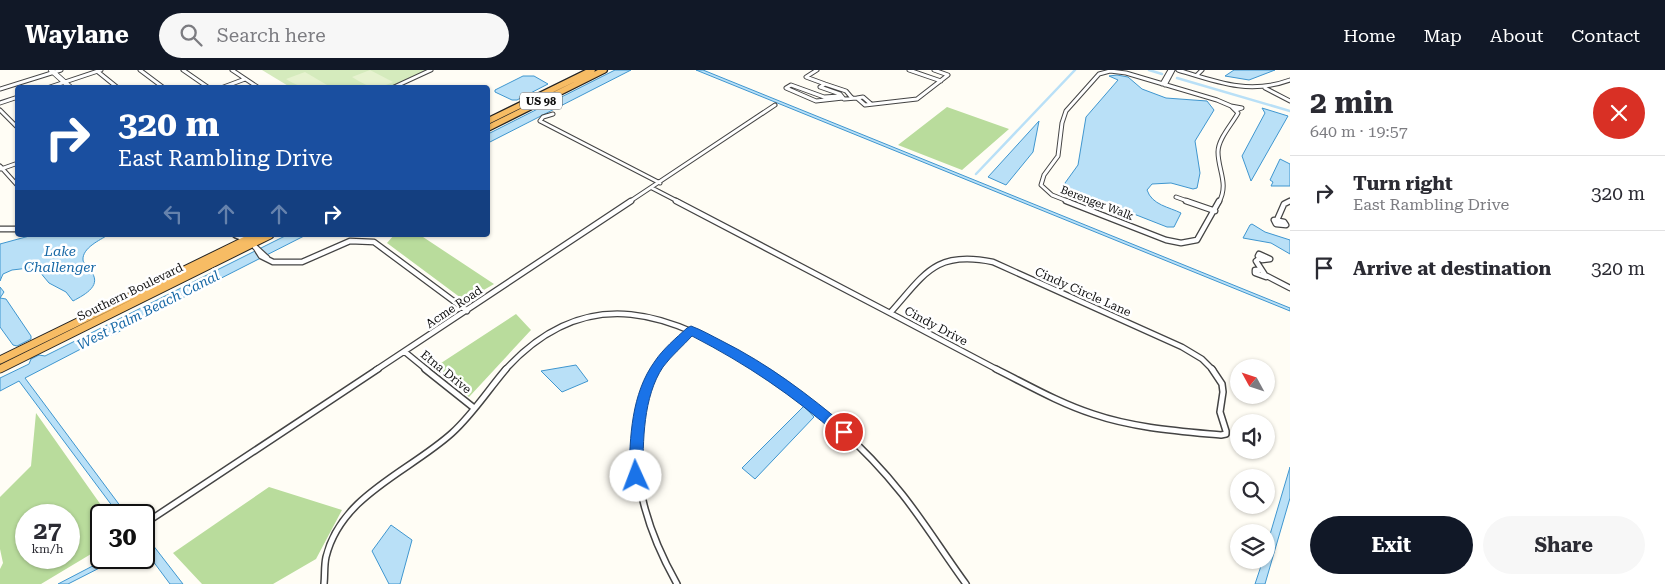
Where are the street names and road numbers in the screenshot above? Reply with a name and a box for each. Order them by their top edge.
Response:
road number: US 98 [520,92,562,110]
street label: Berenger Walk [1059,183,1135,223]
street label: Southern Boulevard [75,260,185,324]
street label: Cindy Circle Lane [1033,264,1134,320]
street label: Acme Road [423,283,485,331]
street label: Cindy Drive [902,304,970,349]
street label: Etna Drive [418,347,474,397]

